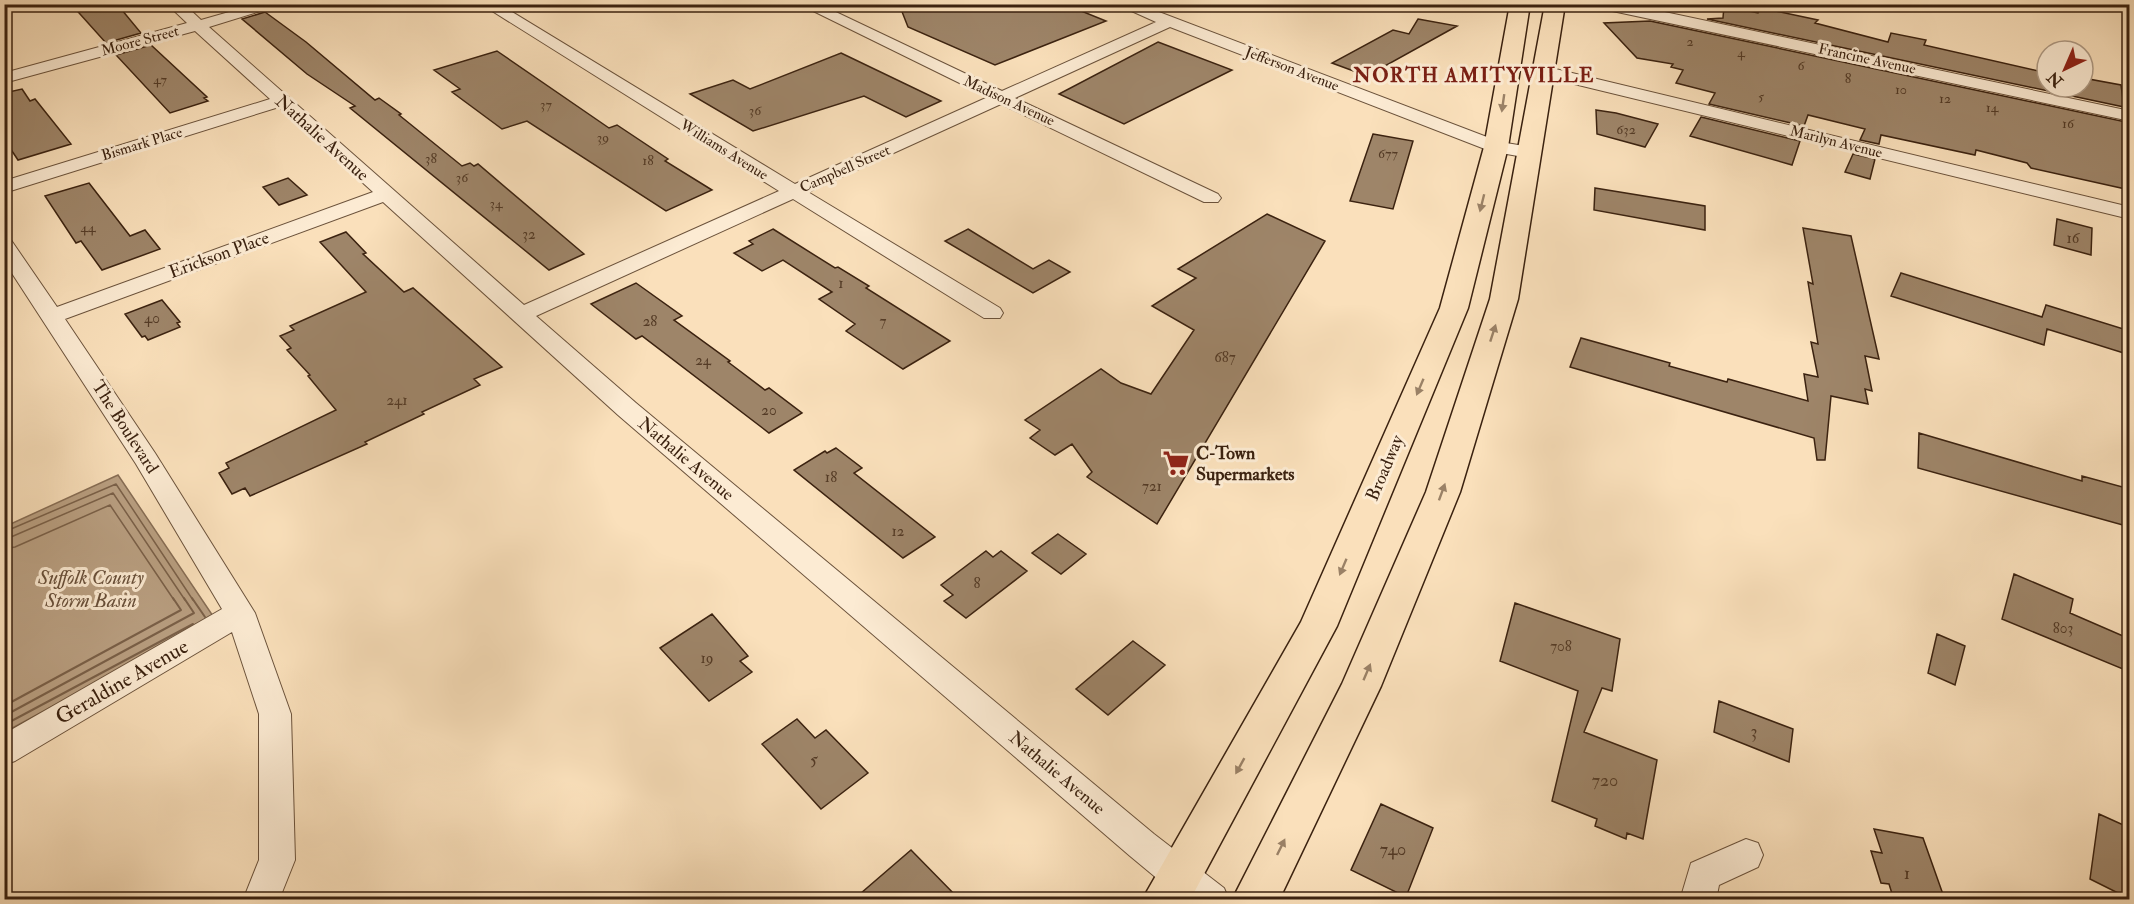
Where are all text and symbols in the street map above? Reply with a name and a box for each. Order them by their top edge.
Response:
street label: Moore Street [99,21,181,61]
house number: 2 [1686,33,1694,50]
street label: Francine Avenue [1817,39,1917,79]
north arrow [2035,39,2095,99]
street label: Jefferson Avenue [1241,42,1342,97]
house number: 4 [1737,44,1746,61]
house number: 6 [1797,57,1805,74]
district label: NORTH AMITYVILLE [1352,63,1595,88]
text: N [2043,66,2068,92]
house number: 8 [1845,70,1852,87]
house number: 47 [153,71,167,88]
street label: Madison Avenue [960,72,1058,130]
house number: 10 [1895,81,1907,98]
house number: 5 [1758,88,1765,105]
street label: Nathalie Avenue [270,90,374,187]
house number: 12 [1939,90,1951,107]
one-way arrow [1498,94,1507,113]
house number: 37 [540,96,552,113]
house number: 14 [1986,99,2000,116]
house number: 36 [749,102,762,119]
street label: Williams Avenue [676,115,772,185]
house number: 16 [2062,115,2075,132]
house number: 632 [1616,121,1636,138]
street label: Marilyn Avenue [1788,121,1884,163]
street label: Bismark Place [99,123,185,165]
house number: 39 [597,129,609,146]
street label: Campbell Street [797,141,894,198]
house number: 677 [1378,145,1399,162]
house number: 38 [425,150,437,167]
house number: 18 [642,152,654,169]
house number: 36 [456,169,469,186]
one-way arrow [1477,194,1487,213]
house number: 34 [490,195,504,212]
house number: 44 [80,219,97,236]
house number: 32 [522,225,536,244]
street label: Erickson Place [166,226,273,284]
house number: 16 [2067,229,2081,248]
house number: 1 [838,274,844,293]
house number: 40 [144,309,160,328]
house number: 28 [643,312,657,331]
house number: 7 [880,312,887,331]
one-way arrow [1489,324,1499,342]
house number: 687 [1214,348,1236,367]
house number: 24 [695,351,712,370]
street label: The Boulevard [86,376,164,478]
one-way arrow [1415,379,1425,397]
house number: 241 [386,391,408,410]
house number: 20 [761,401,777,420]
street label: Nathalie Avenue [633,412,739,506]
street label: Broadway [1361,431,1410,504]
place label: C‑Town Supermarkets [1196,442,1294,486]
supermarket icon: C‑Town Supermarkets [1161,448,1191,478]
house number: 18 [825,468,837,487]
house number: 721 [1142,477,1162,496]
one-way arrow [1438,483,1448,501]
house number: 12 [892,522,905,541]
one-way arrow [1338,558,1348,576]
water label: Suffolk County Storm Basin [37,565,144,613]
house number: 8 [973,574,981,593]
house number: 803 [2053,619,2073,638]
street label: Geraldine Avenue [51,633,193,731]
house number: 708 [1550,637,1572,656]
house number: 19 [701,649,713,668]
one-way arrow [1363,663,1372,681]
house number: 3 [1751,720,1757,743]
street label: Nathalie Avenue [1004,726,1110,820]
house number: 5 [810,748,818,771]
one-way arrow [1236,758,1246,775]
house number: 720 [1592,769,1618,792]
one-way arrow [1276,838,1286,856]
house number: 740 [1380,838,1406,861]
house number: 1 [1904,862,1910,885]

